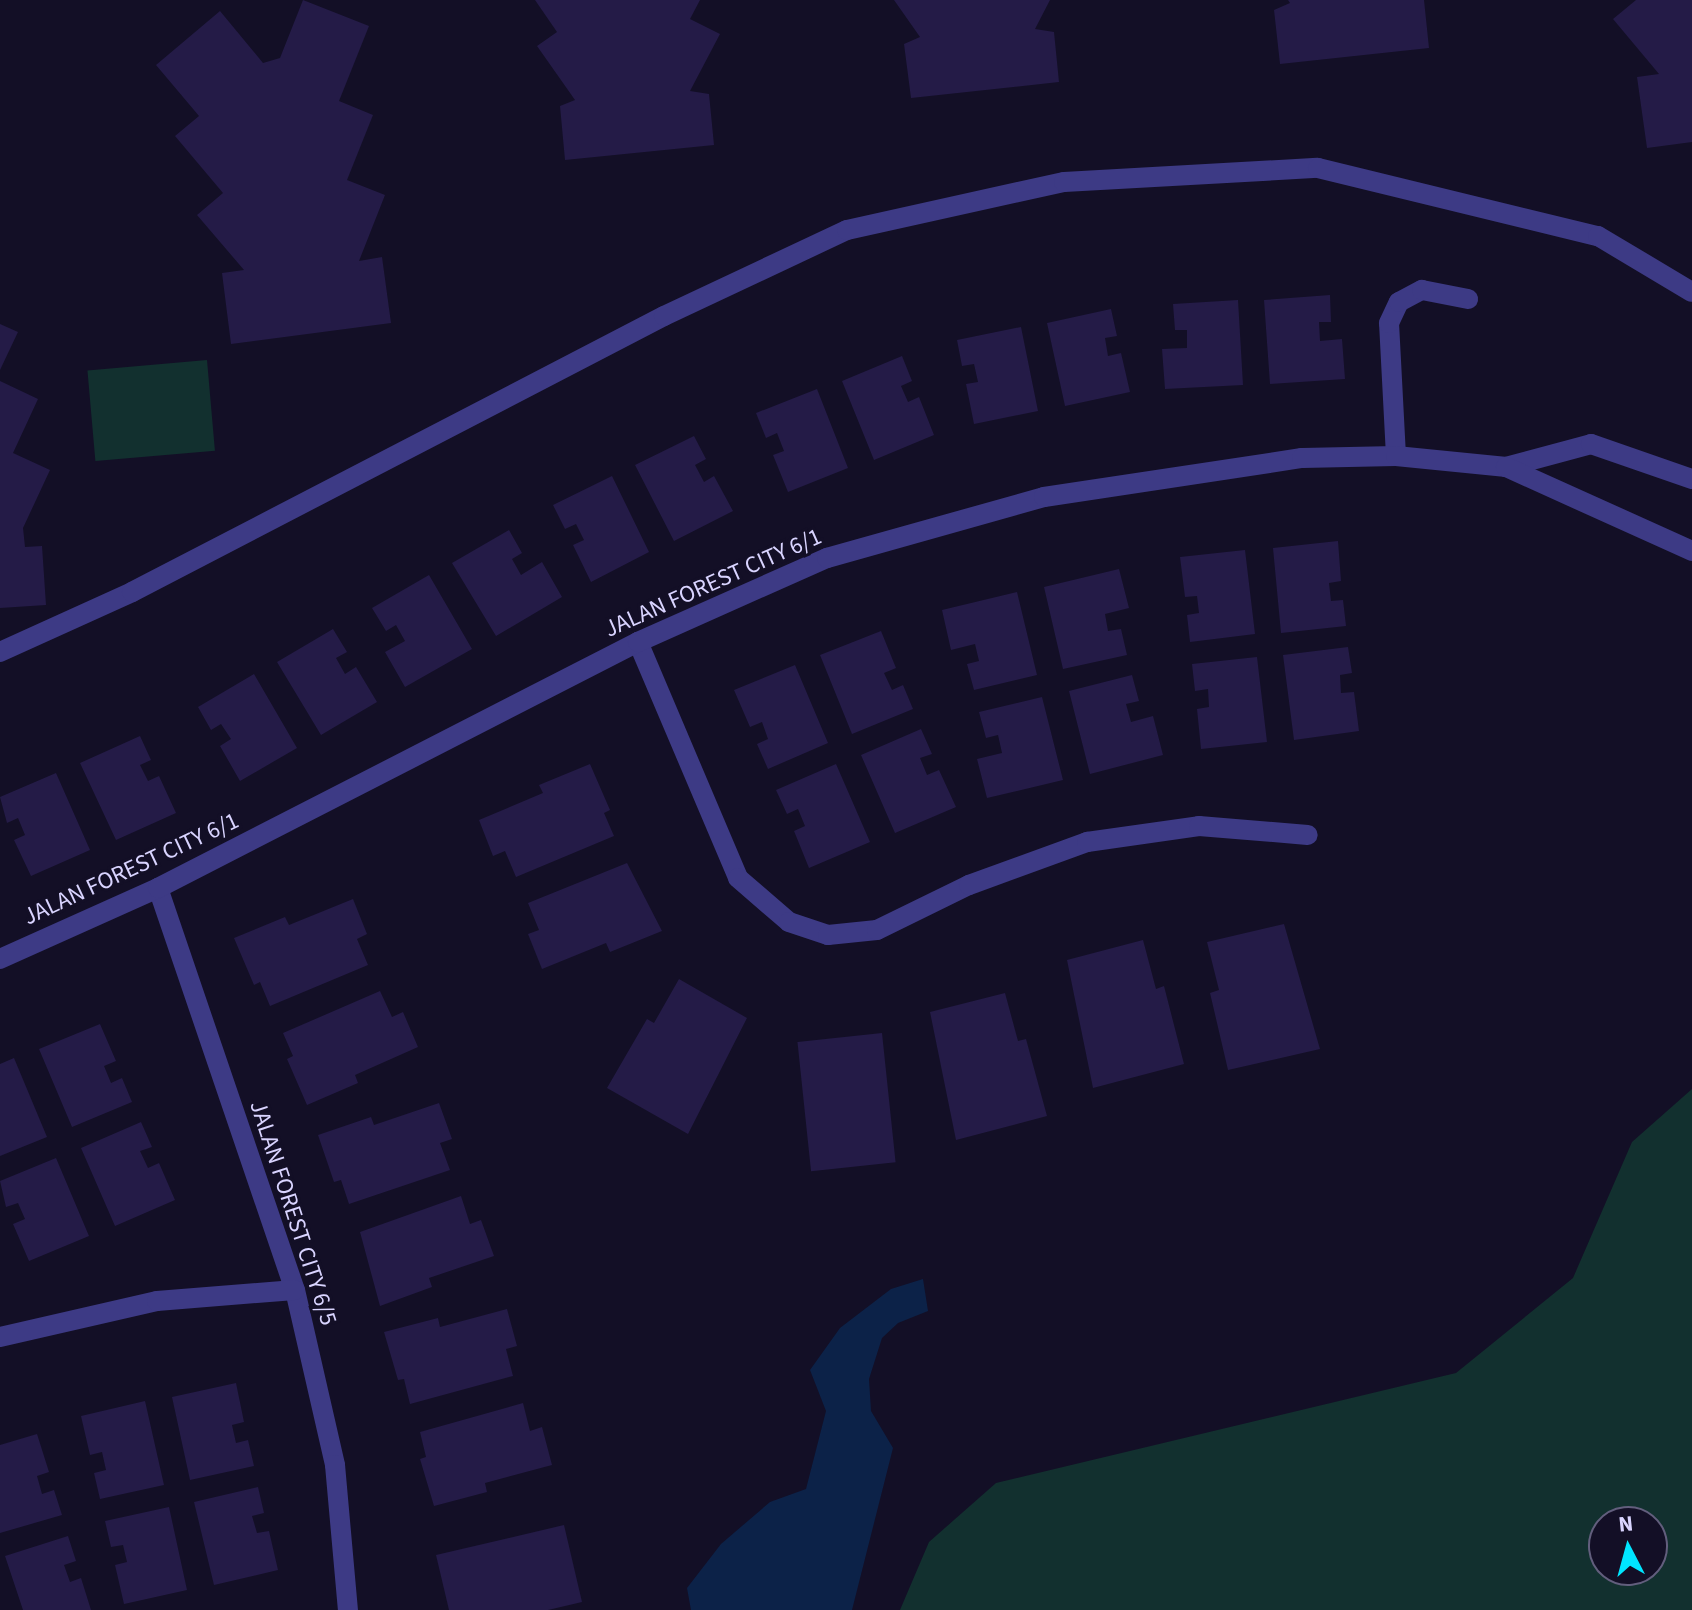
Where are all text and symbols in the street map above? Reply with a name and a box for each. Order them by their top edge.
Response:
street label: JALAN FOREST CITY 6/1 [600,522,826,644]
street label: JALAN FOREST CITY 6/1 [19,806,243,932]
street label: JALAN FOREST CITY 6/5 [243,1097,343,1329]
north arrow [1588,1506,1668,1586]
text: N [1617,1507,1635,1541]

